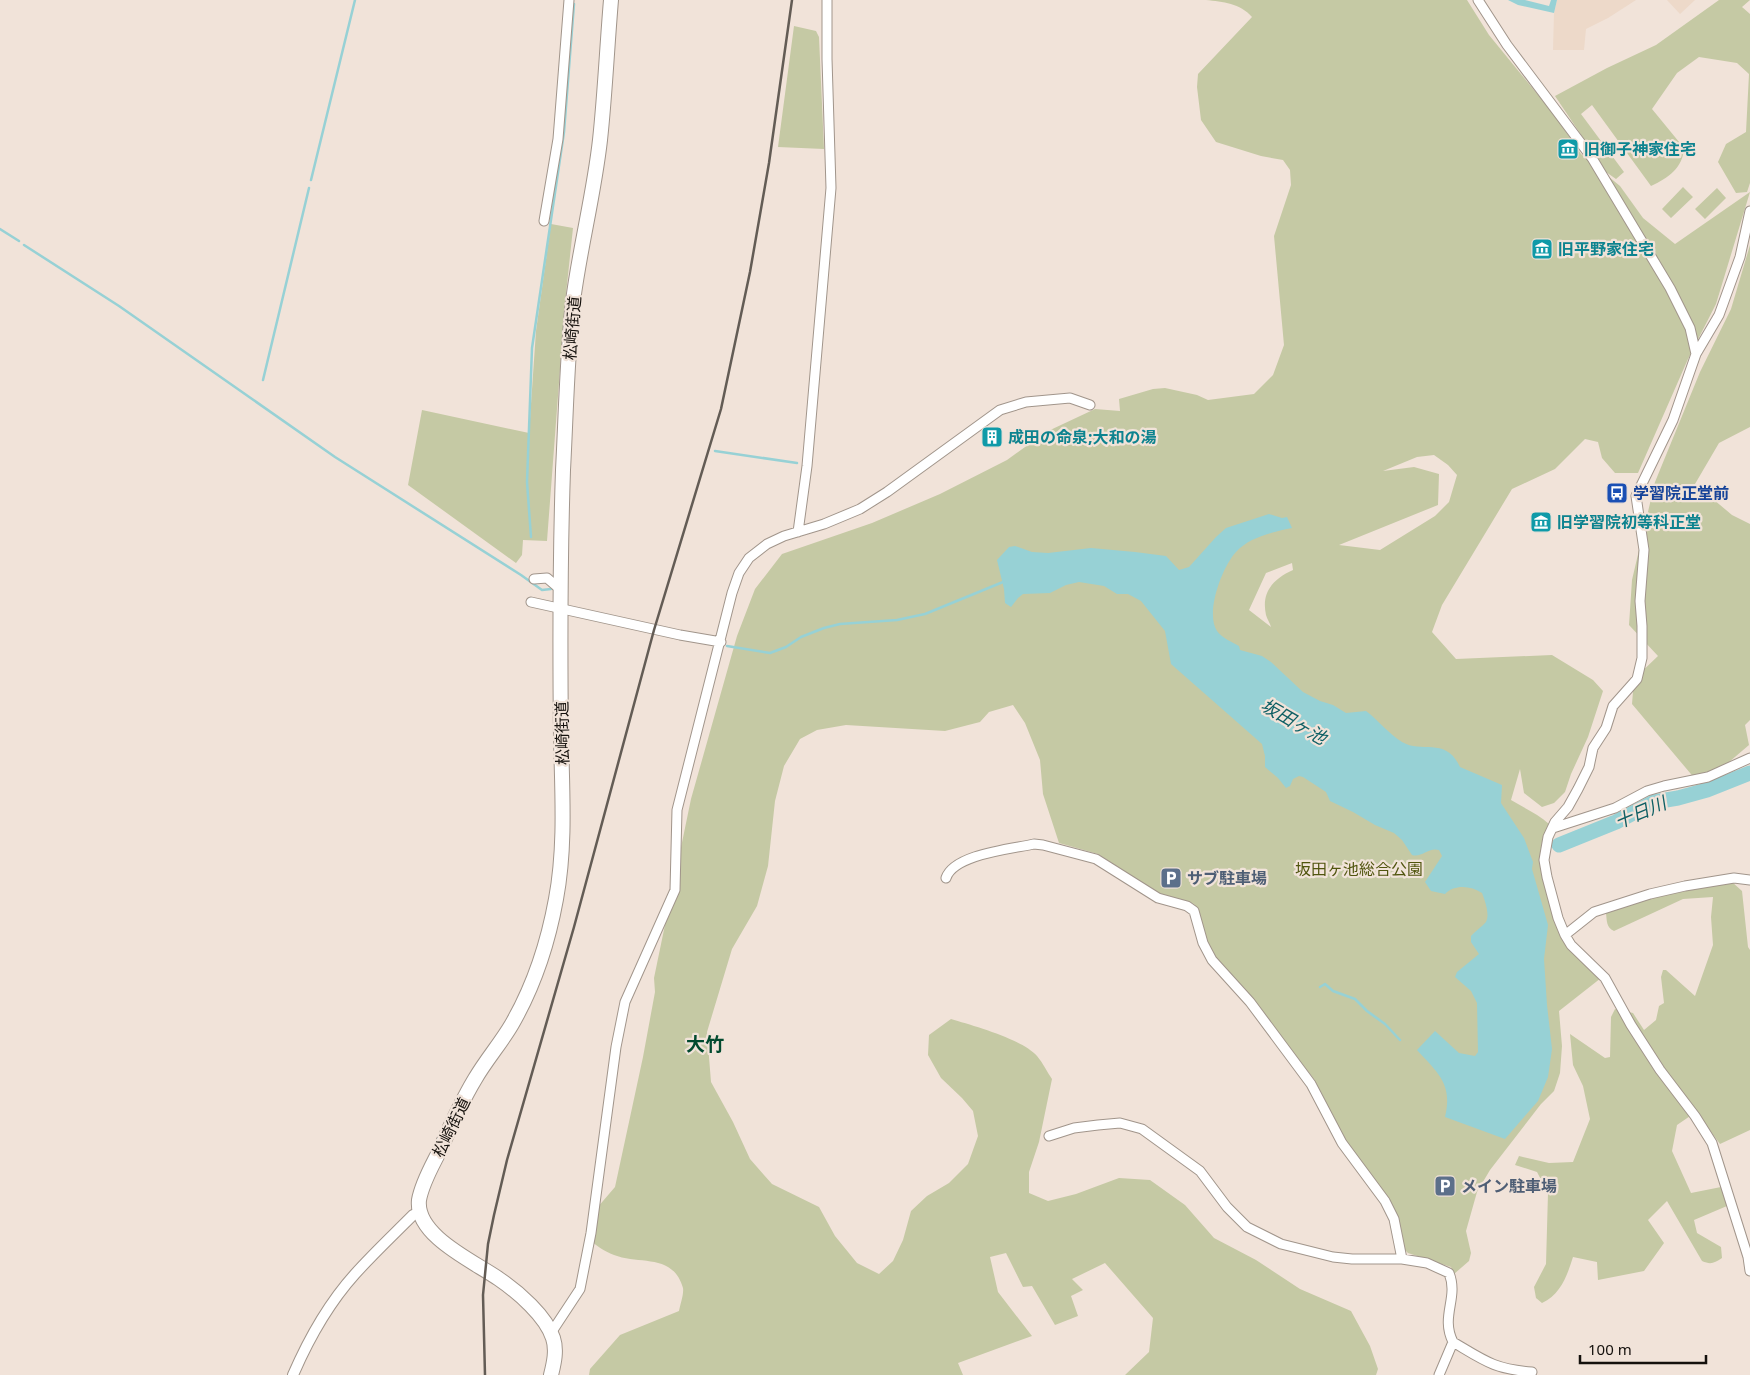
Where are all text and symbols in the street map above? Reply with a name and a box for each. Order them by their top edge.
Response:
museum icon: 旧御子神家住宅 [1556,137,1580,161]
place label: 旧御子神家住宅 [1584,138,1696,160]
museum icon: 旧平野家住宅 [1530,237,1554,261]
place label: 旧平野家住宅 [1558,238,1654,260]
street label: 松崎街道 [558,295,586,361]
building icon: 成田の命泉;大和の湯 [980,425,1004,449]
place label: 成田の命泉;大和の湯 [1008,426,1157,448]
bus stop icon: 学習院正堂前 [1605,481,1629,505]
place label: 学習院正堂前 [1633,482,1729,504]
museum icon: 旧学習院初等科正堂 [1529,510,1553,534]
place label: 旧学習院初等科正堂 [1557,511,1701,533]
water label: 坂田ヶ池 [1257,693,1333,750]
street label: 松崎街道 [550,701,574,765]
water label: 十日川 [1610,790,1671,834]
park label: 坂田ヶ池総合公園 [1295,858,1423,880]
parking icon: サブ駐車場 [1159,866,1183,890]
place label: サブ駐車場 [1187,867,1267,889]
district label: 大竹 [686,1031,724,1057]
street label: 松崎街道 [427,1093,475,1161]
parking icon: メイン駐車場 [1433,1174,1457,1198]
place label: メイン駐車場 [1461,1175,1557,1197]
scale bar [1580,1332,1706,1364]
text: 100 m [1588,1339,1632,1359]

